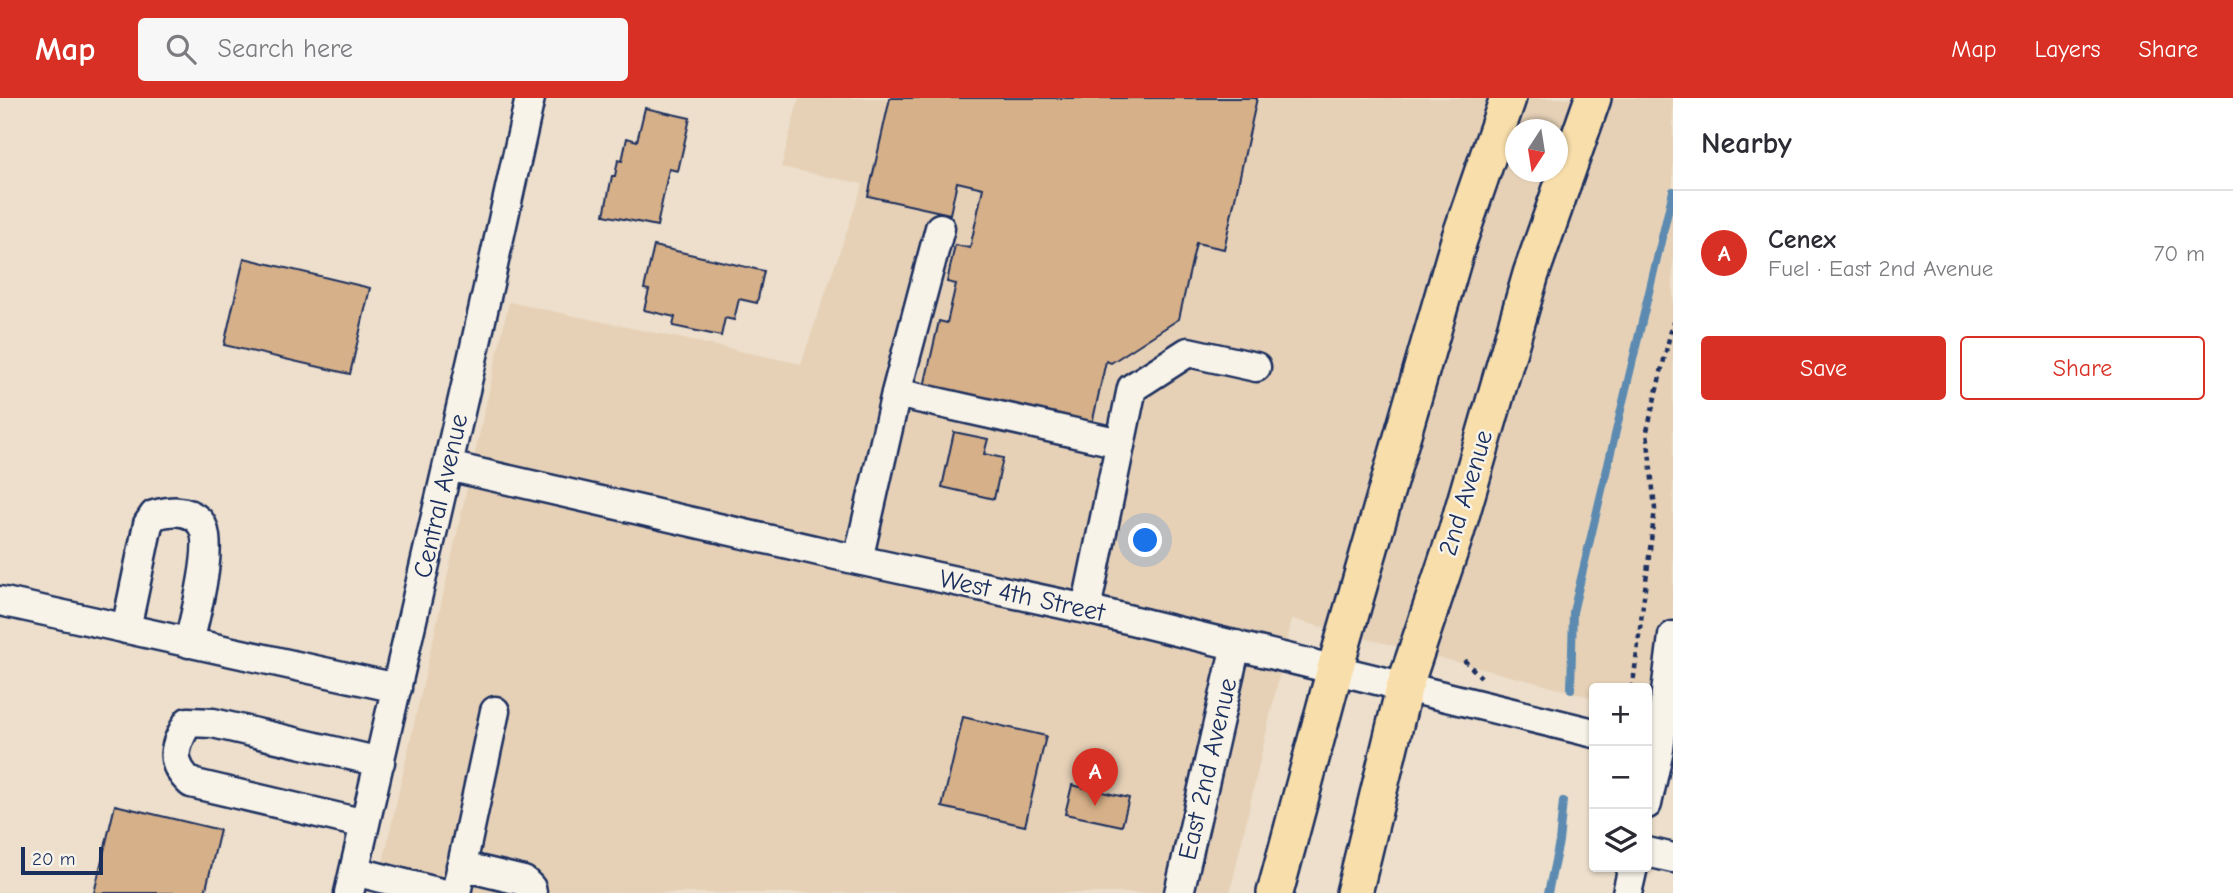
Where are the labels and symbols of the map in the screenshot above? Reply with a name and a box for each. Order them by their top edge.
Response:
north arrow [1505,119,1568,182]
street label: Central Avenue [408,411,474,581]
street label: 2nd Avenue [1433,427,1499,559]
your location [1128,523,1162,557]
street label: West 4th Street [936,564,1109,629]
street label: East 2nd Avenue [1173,675,1243,863]
pin: A [1072,748,1118,806]
scale bar [21,844,103,876]

